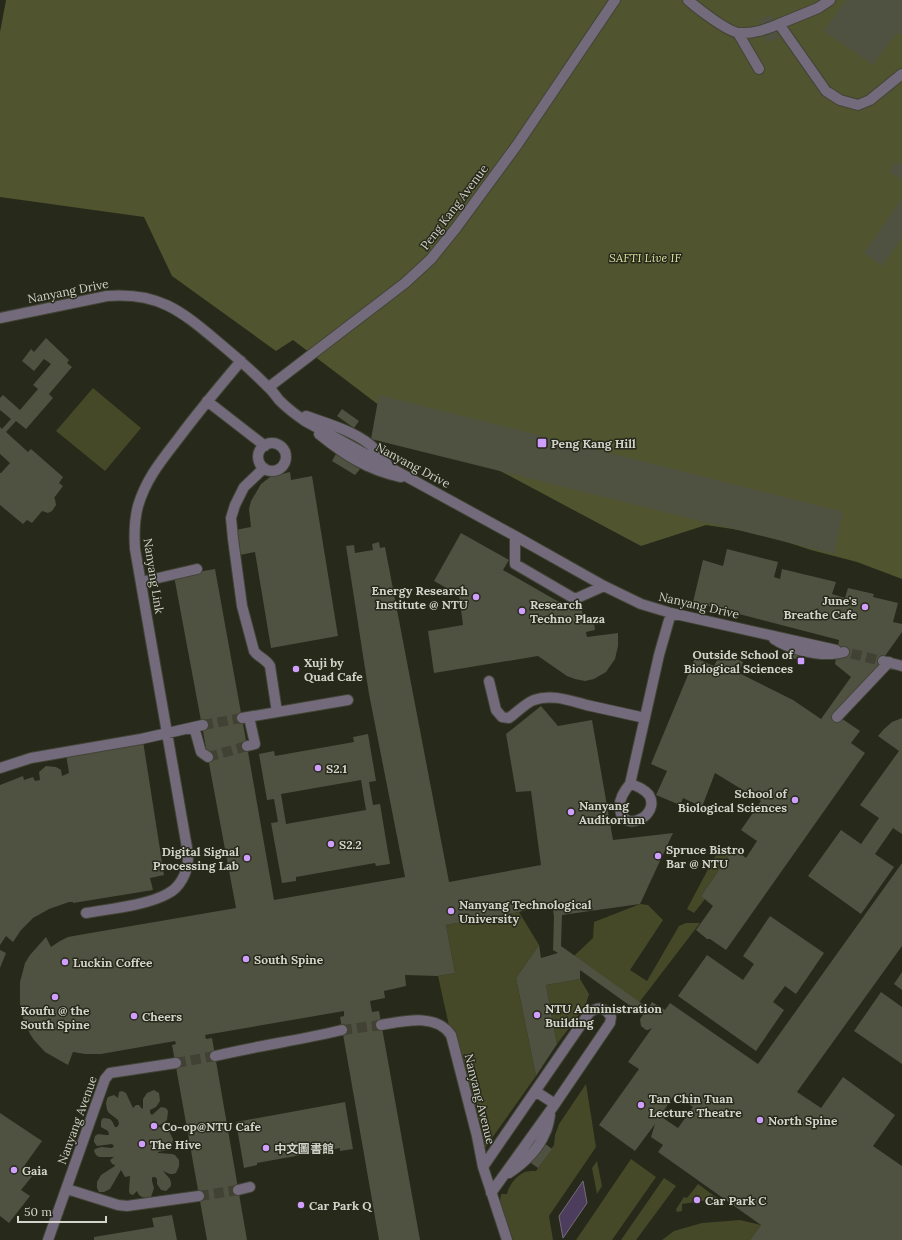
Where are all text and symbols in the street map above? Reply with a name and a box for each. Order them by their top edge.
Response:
street label: Peng Kang Avenue [417,161,491,253]
park label: SAFTI Live IF [609,250,681,265]
street label: Nanyang Drive [26,276,110,306]
place label: Peng Kang Hill [551,436,636,451]
marker: Peng Kang Hill [536,437,548,449]
street label: Nanyang Drive [373,439,453,491]
street label: Nanyang Link [141,537,167,615]
place label: Energy Research Institute @ NTU [372,583,469,612]
street label: Nanyang Drive [657,588,741,622]
marker: Energy Research Institute @ NTU [471,592,481,602]
place label: June's Breathe Cafe [783,593,858,622]
place label: Research Techno Plaza [530,597,606,626]
marker: June's Breathe Cafe [860,602,870,612]
marker: Research Techno Plaza [517,606,527,616]
place label: Outside School of Biological Sciences [684,647,795,676]
place label: Xuji by Quad Cafe [304,655,363,684]
marker: Outside School of Biological Sciences [796,656,806,666]
marker: Xuji by Quad Cafe [291,664,301,674]
place label: S2.1 [326,761,347,776]
marker: S2.1 [313,763,323,773]
place label: School of Biological Sciences [678,786,789,815]
marker: School of Biological Sciences [790,795,800,805]
place label: Nanyang Auditorium [579,798,645,827]
marker: Nanyang Auditorium [566,807,576,817]
place label: S2.2 [339,837,362,852]
marker: S2.2 [326,839,336,849]
place label: Spruce Bistro Bar @ NTU [666,842,744,871]
place label: Digital Signal Processing Lab [153,844,239,873]
marker: Spruce Bistro Bar @ NTU [653,851,663,861]
marker: Digital Signal Processing Lab [242,853,252,863]
place label: Nanyang Technological University [459,897,592,926]
marker: Nanyang Technological University [446,906,456,916]
place label: South Spine [254,952,324,967]
marker: South Spine [241,954,251,964]
place label: Luckin Coffee [73,955,153,970]
marker: Luckin Coffee [60,957,70,967]
marker: Koufu @ the South Spine [50,992,60,1002]
place label: NTU Administration Building [545,1001,662,1030]
place label: Koufu @ the South Spine [20,1003,90,1032]
place label: Cheers [142,1009,182,1024]
marker: NTU Administration Building [532,1010,542,1020]
marker: Cheers [129,1011,139,1021]
street label: Nanyang Avenue [461,1052,499,1146]
street label: Nanyang Avenue [54,1073,100,1166]
place label: Tan Chin Tuan Lecture Theatre [649,1091,742,1120]
marker: Tan Chin Tuan Lecture Theatre [636,1100,646,1110]
place label: North Spine [768,1113,838,1128]
marker: North Spine [755,1115,765,1125]
place label: Co-op@NTU Cafe [162,1119,261,1134]
marker: Co-op@NTU Cafe [149,1121,159,1131]
place label: The Hive [150,1137,202,1152]
marker: The Hive [137,1139,147,1149]
place label: 中文圖書館 [274,1141,334,1156]
marker: 中文圖書館 [261,1143,271,1153]
place label: Gaia [22,1163,48,1178]
marker: Gaia [9,1165,19,1175]
place label: Car Park C [705,1193,767,1208]
marker: Car Park C [692,1195,702,1205]
scale bar [18,1198,106,1224]
place label: Car Park Q [309,1198,372,1213]
marker: Car Park Q [296,1200,306,1210]
text: 50 m [24,1204,52,1219]

